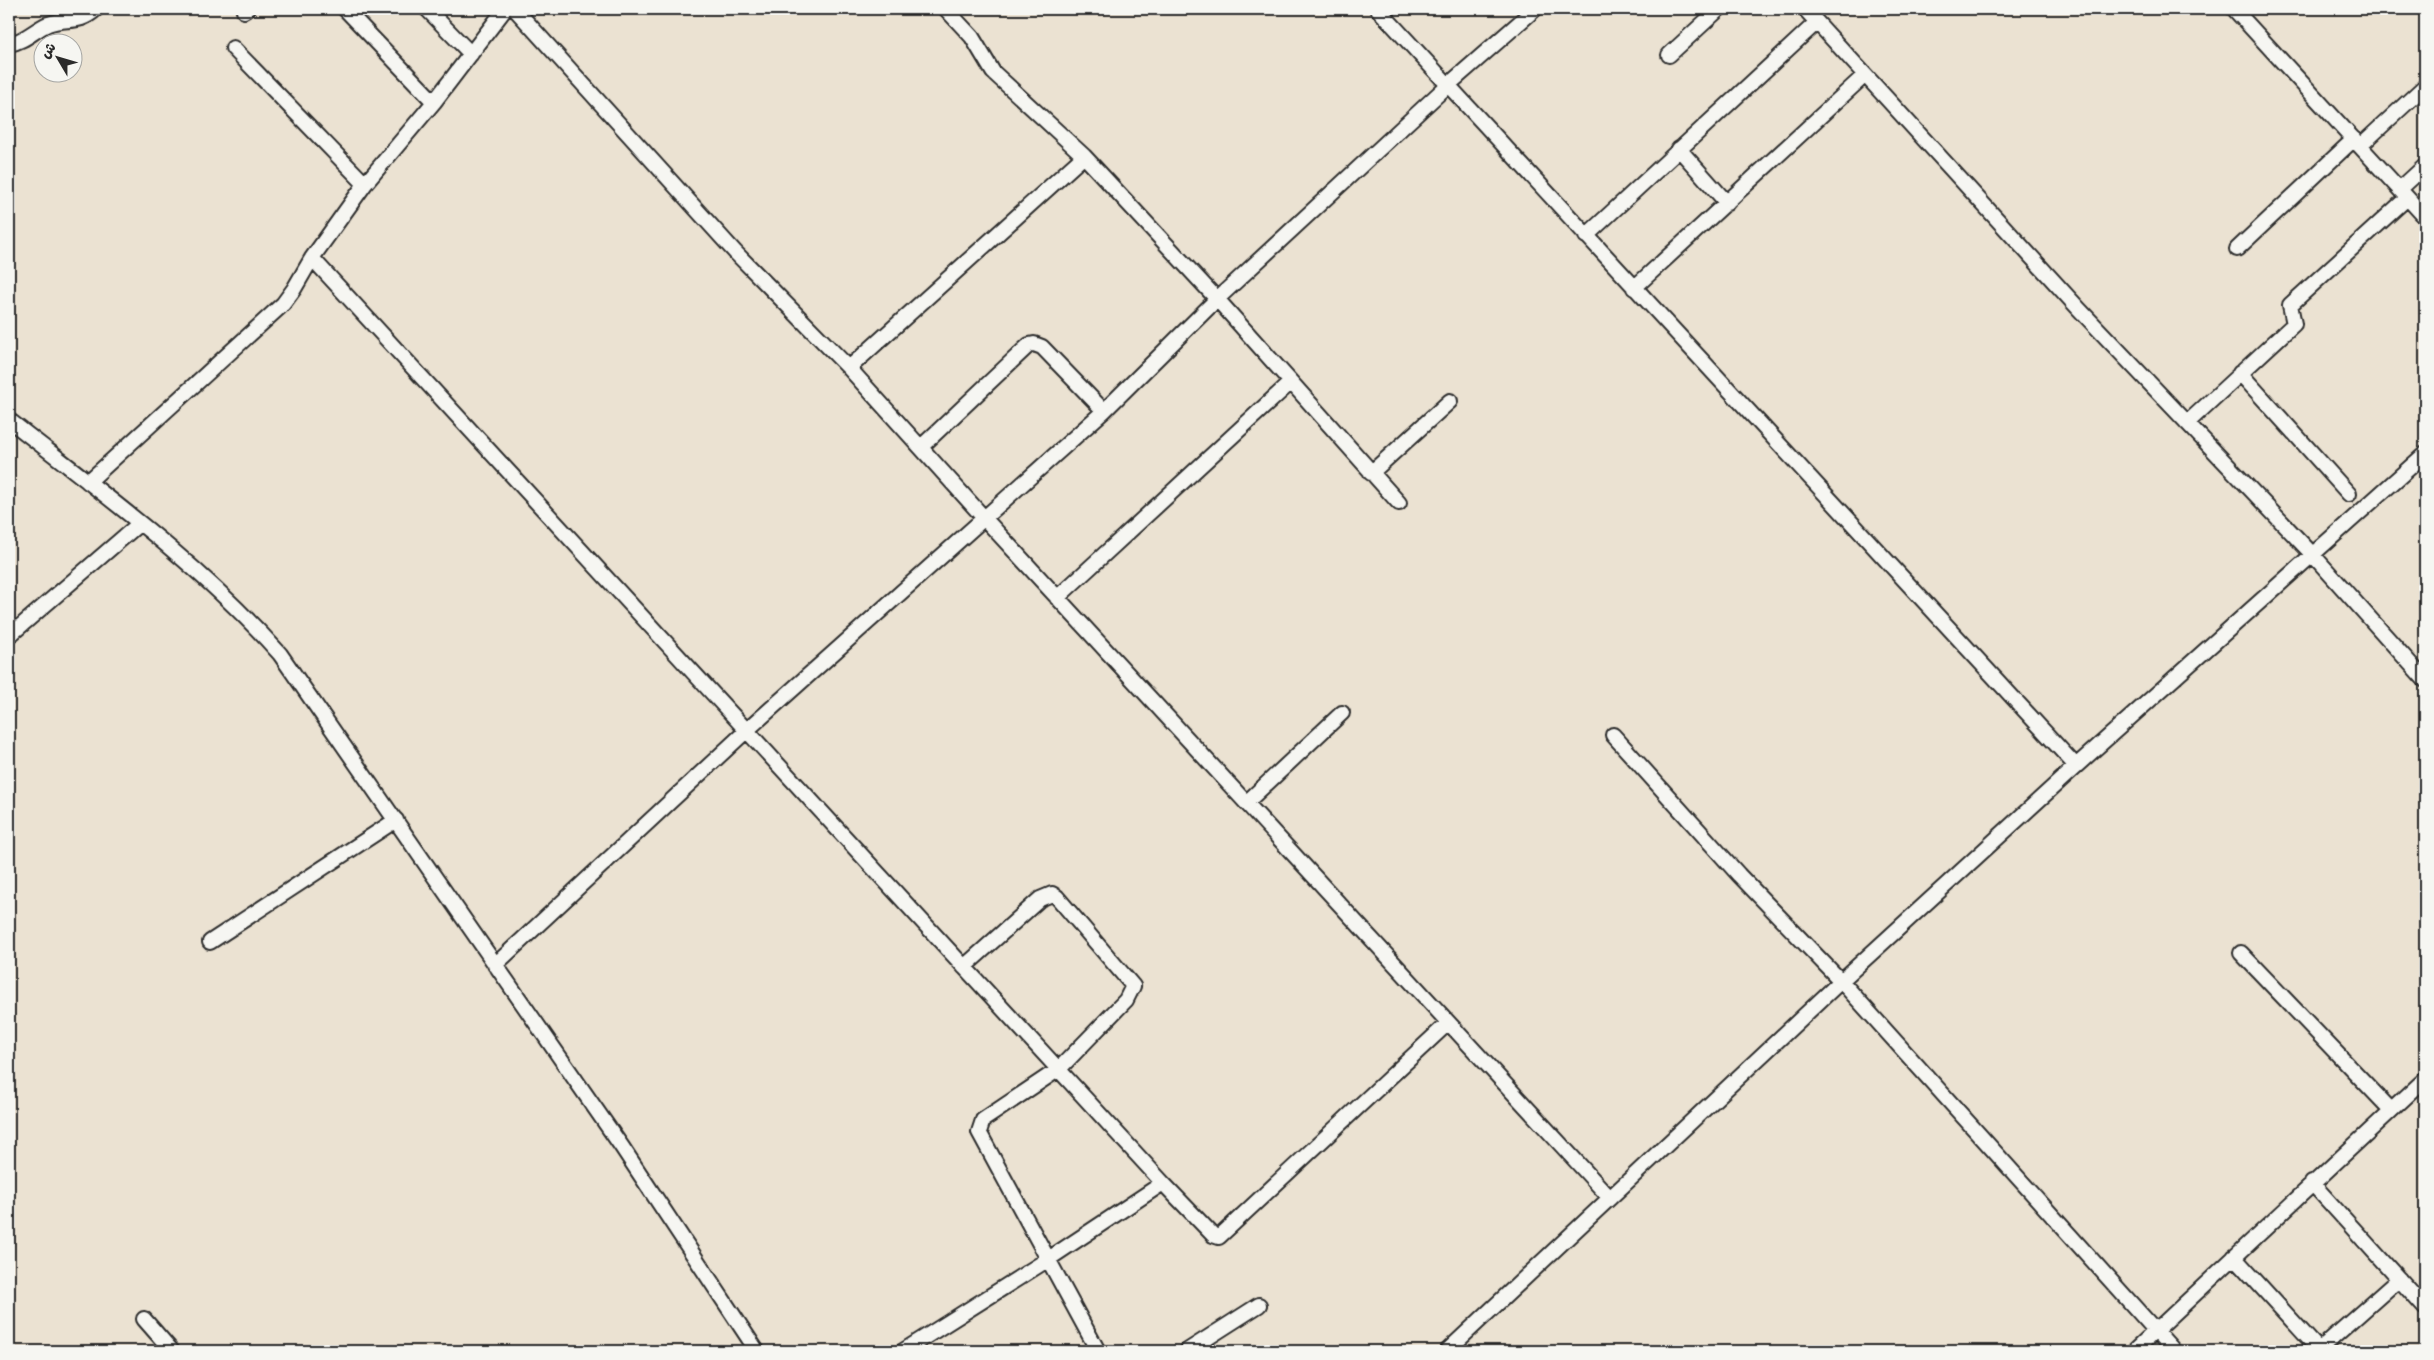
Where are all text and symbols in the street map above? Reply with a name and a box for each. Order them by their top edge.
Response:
north arrow [32,32,82,82]
text: ش [34,37,63,64]

